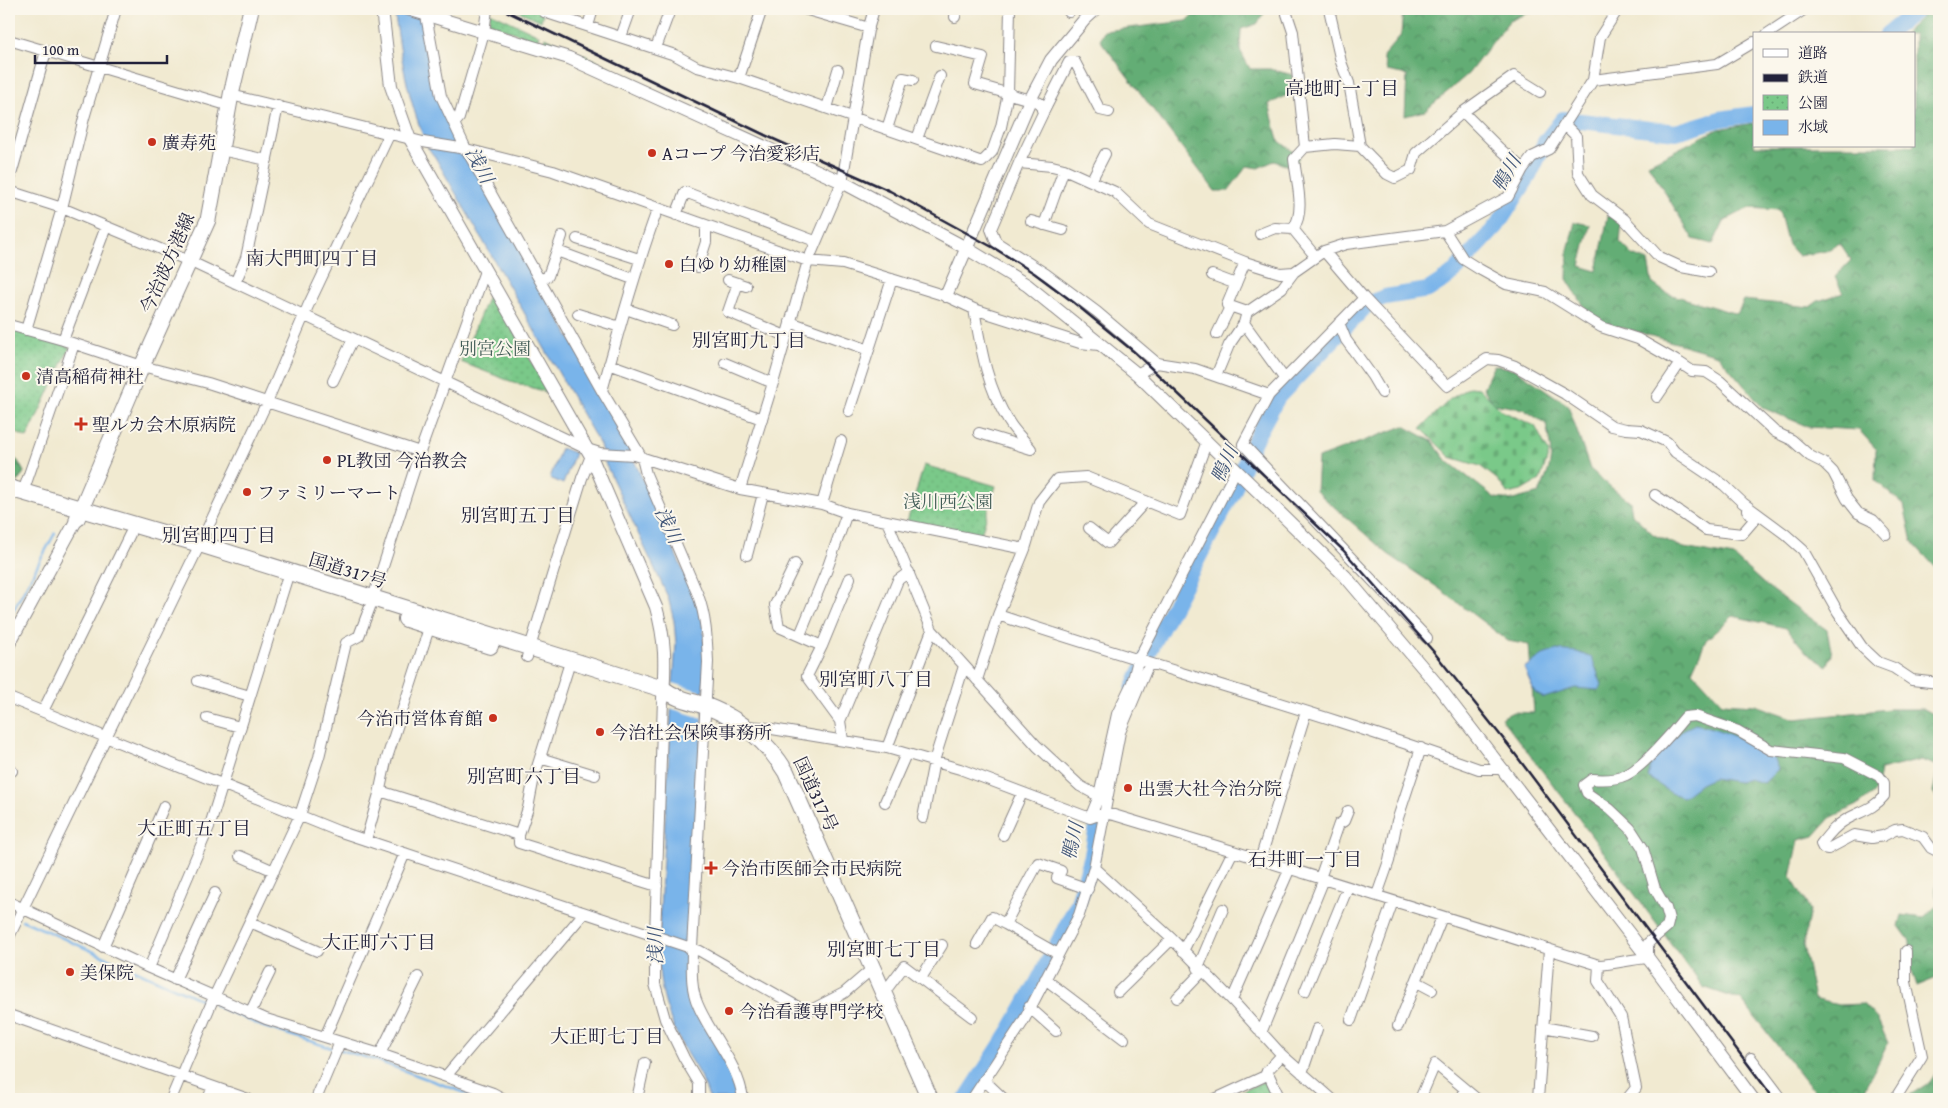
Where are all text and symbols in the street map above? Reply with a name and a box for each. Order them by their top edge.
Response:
scale bar [35,32,168,64]
legend [1753,32,1916,148]
text: 100 m [42,39,80,60]
text: 道路 [1798,42,1828,63]
text: 鉄道 [1798,66,1828,87]
district label: 高地町一丁目 [1285,74,1399,102]
text: 公園 [1798,92,1828,113]
text: 水域 [1798,116,1828,137]
place label: 廣寿苑 [162,129,216,156]
marker: 廣寿苑 [146,136,158,148]
place label: Aコープ 今治愛彩店 [662,140,820,167]
water label: 浅川 [459,142,502,190]
marker: Aコープ 今治愛彩店 [646,147,658,159]
water label: 鴨川 [1484,148,1529,196]
street label: 今治波方港線 [133,208,201,318]
district label: 南大門町四丁目 [245,244,379,272]
place label: 白ゆり幼稚園 [679,251,787,278]
marker: 白ゆり幼稚園 [663,258,675,270]
district label: 別宮町九丁目 [692,326,806,354]
park label: 別宮公園 [459,335,531,362]
place label: 清高稲荷神社 [36,363,144,390]
marker: 清高稲荷神社 [20,370,32,382]
place label: 聖ルカ会木原病院 [92,411,236,438]
marker: 聖ルカ会木原病院 [74,417,88,431]
water label: 鴨川 [1203,439,1246,487]
place label: PL教団 今治教会 [337,447,467,474]
marker: PL教団 今治教会 [321,454,333,466]
place label: ファミリーマート [257,479,401,506]
marker: ファミリーマート [241,486,253,498]
park label: 浅川西公園 [903,488,993,515]
district label: 別宮町五丁目 [461,501,575,529]
water label: 浅川 [648,502,691,550]
district label: 別宮町四丁目 [162,521,276,549]
street label: 国道317号 [306,545,390,595]
district label: 別宮町八丁目 [819,665,933,693]
place label: 今治市営体育館 [357,705,483,732]
marker: 今治市営体育館 [487,712,499,724]
place label: 今治社会保険事務所 [610,719,772,746]
marker: 今治社会保険事務所 [594,726,606,738]
street label: 国道317号 [787,752,845,836]
district label: 別宮町六丁目 [467,762,581,790]
place label: 出雲大社今治分院 [1138,775,1282,802]
marker: 出雲大社今治分院 [1122,782,1134,794]
district label: 大正町五丁目 [137,814,251,842]
water label: 鴨川 [1054,817,1090,863]
district label: 石井町一丁目 [1248,845,1362,873]
place label: 今治市医師会市民病院 [722,855,902,882]
marker: 今治市医師会市民病院 [704,861,718,875]
water label: 浅川 [641,925,669,965]
district label: 大正町六丁目 [322,928,436,956]
district label: 別宮町七丁目 [827,935,941,963]
place label: 美保院 [80,959,134,986]
marker: 美保院 [64,966,76,978]
place label: 今治看護専門学校 [739,998,883,1025]
marker: 今治看護専門学校 [723,1005,735,1017]
district label: 大正町七丁目 [550,1022,664,1050]

